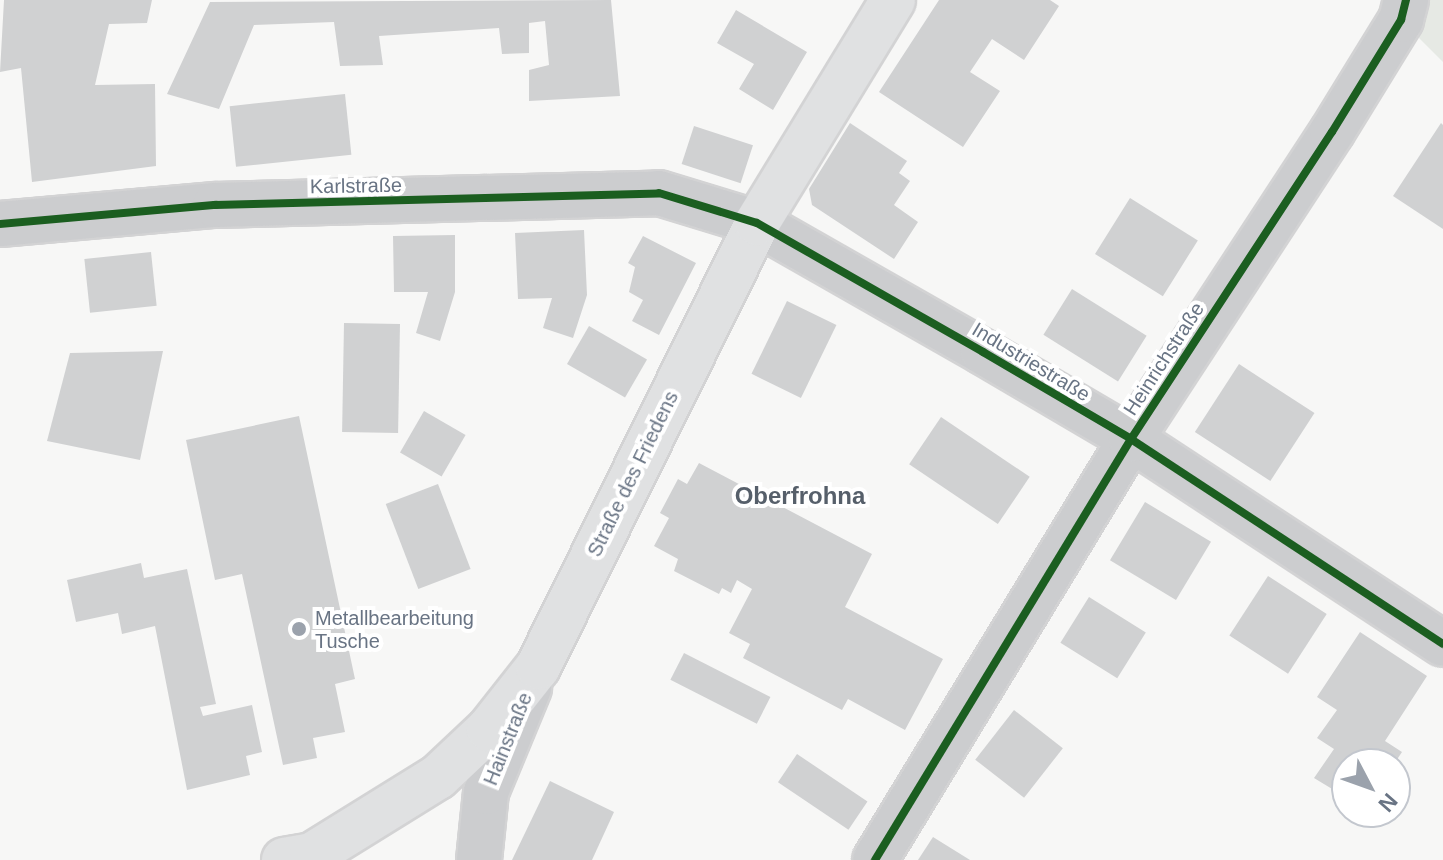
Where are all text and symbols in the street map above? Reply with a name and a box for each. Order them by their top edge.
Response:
street label: Karlstraße [310,173,402,199]
street label: Heinrichstraße [1119,298,1209,420]
street label: Industriestraße [968,317,1094,407]
street label: Straße des Friedens [582,387,684,561]
district label: Oberfrohna [735,482,865,510]
place label: Metallbearbeitung Tusche [315,606,474,653]
marker: Metallbearbeitung Tusche [290,620,308,638]
street label: Hainstraße [479,689,537,789]
north arrow [1331,748,1411,828]
text: N [1373,789,1403,817]

